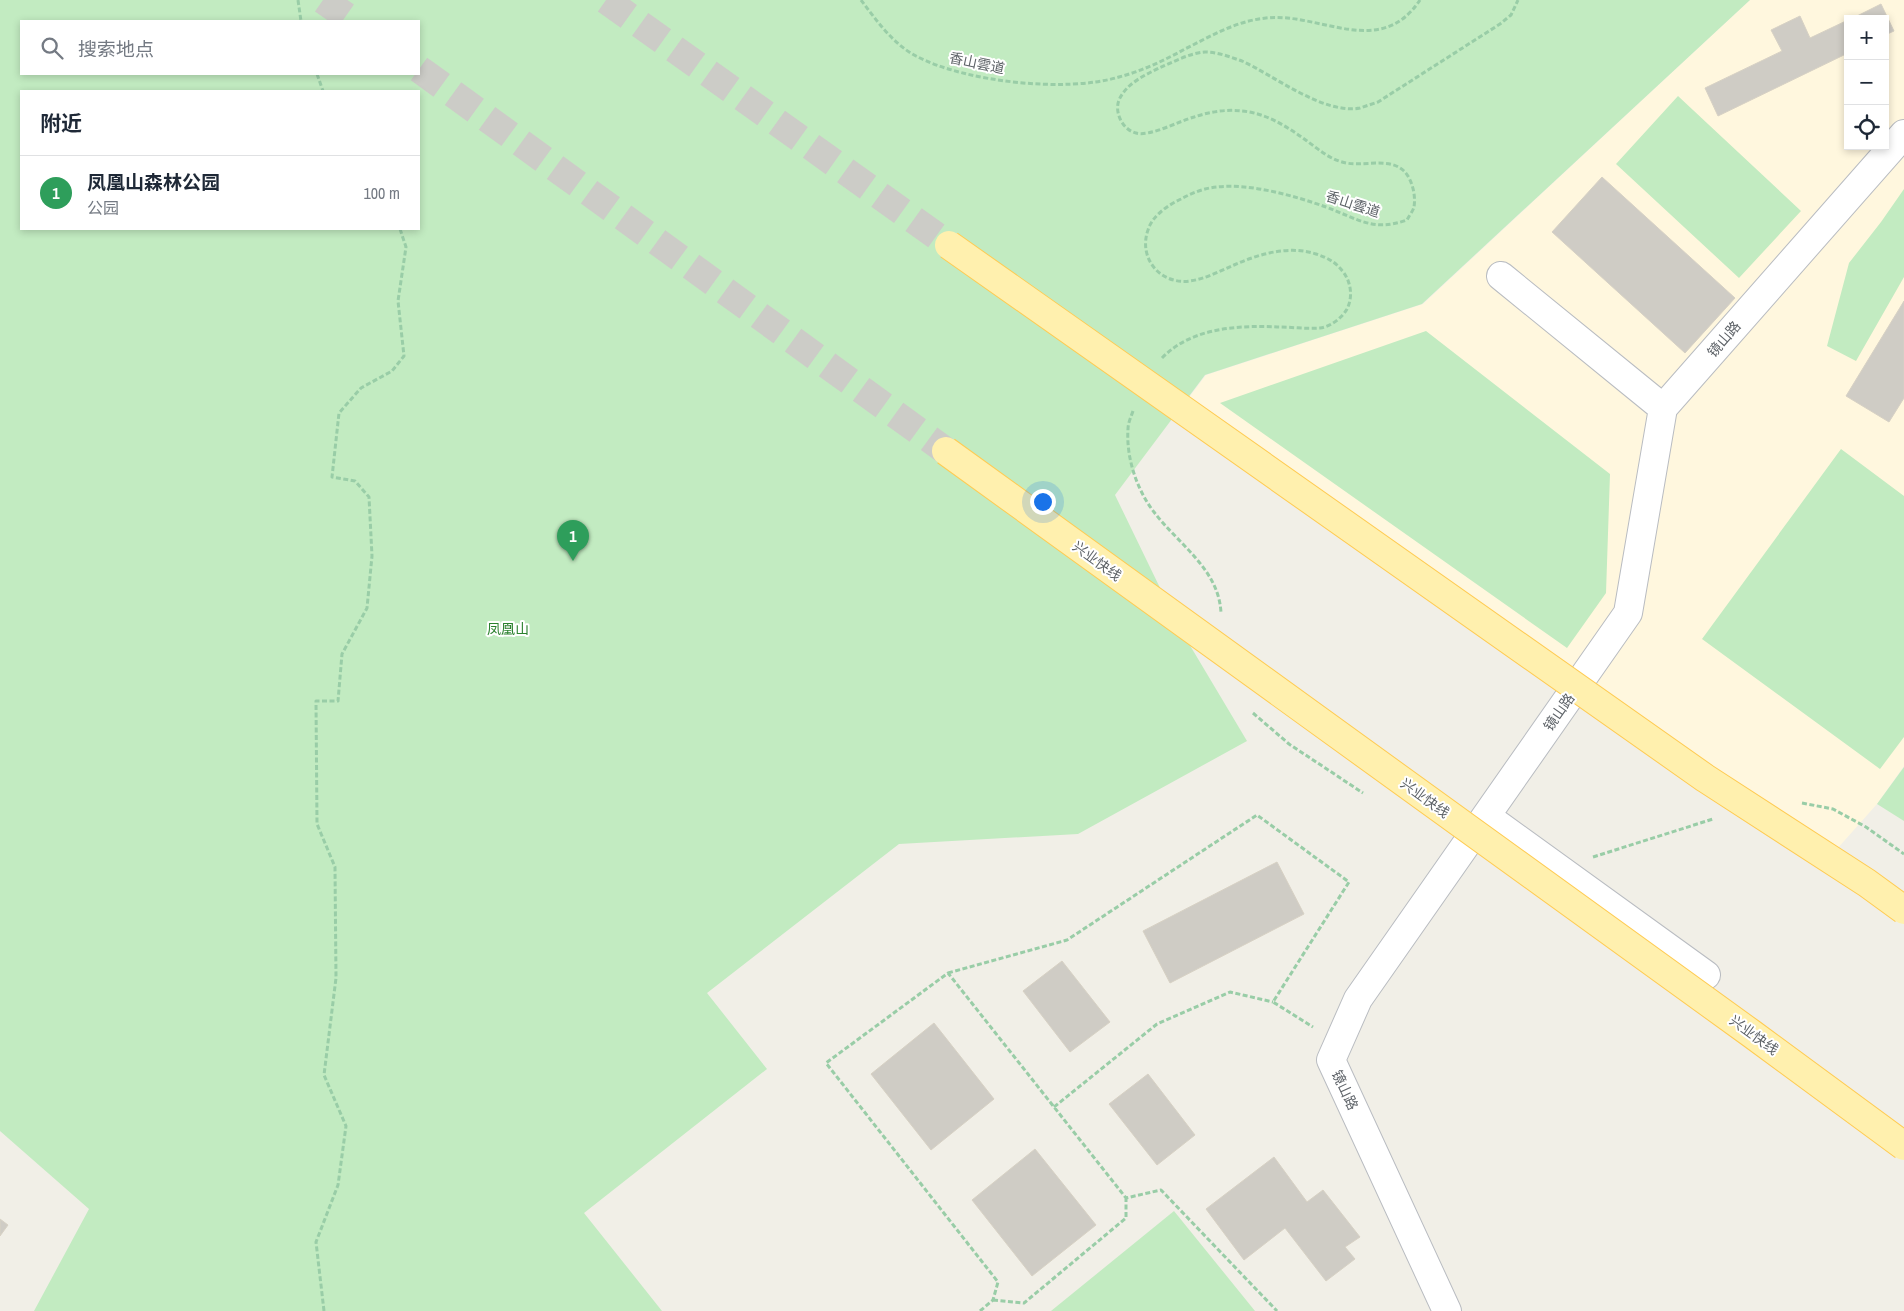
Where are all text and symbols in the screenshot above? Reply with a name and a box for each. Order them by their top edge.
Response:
map controls [1844,15,1889,150]
button: + [1844,15,1889,60]
search box [20,20,420,75]
icon: search [38,34,66,62]
text: 搜索地点 [78,36,154,62]
street label: 香山雲道 [948,48,1006,78]
button: − [1844,60,1889,105]
button: locate [1844,105,1889,150]
text: 附近 [40,109,82,138]
text: 凤凰山森林公园 [87,169,220,195]
text: 1 [52,182,60,204]
text: 100 m [364,182,400,204]
street label: 香山雲道 [1324,187,1382,221]
text: 公园 [87,197,119,219]
street label: 镜山路 [1703,317,1745,361]
your location [1030,489,1056,515]
pin: 1 [557,520,589,561]
street label: 兴业快线 [1069,537,1125,585]
park label: 凤凰山 [487,620,529,638]
street label: 镜山路 [1540,690,1578,734]
street label: 兴业快线 [1397,774,1453,822]
street label: 兴业快线 [1726,1011,1782,1059]
street label: 镜山路 [1328,1067,1362,1113]

